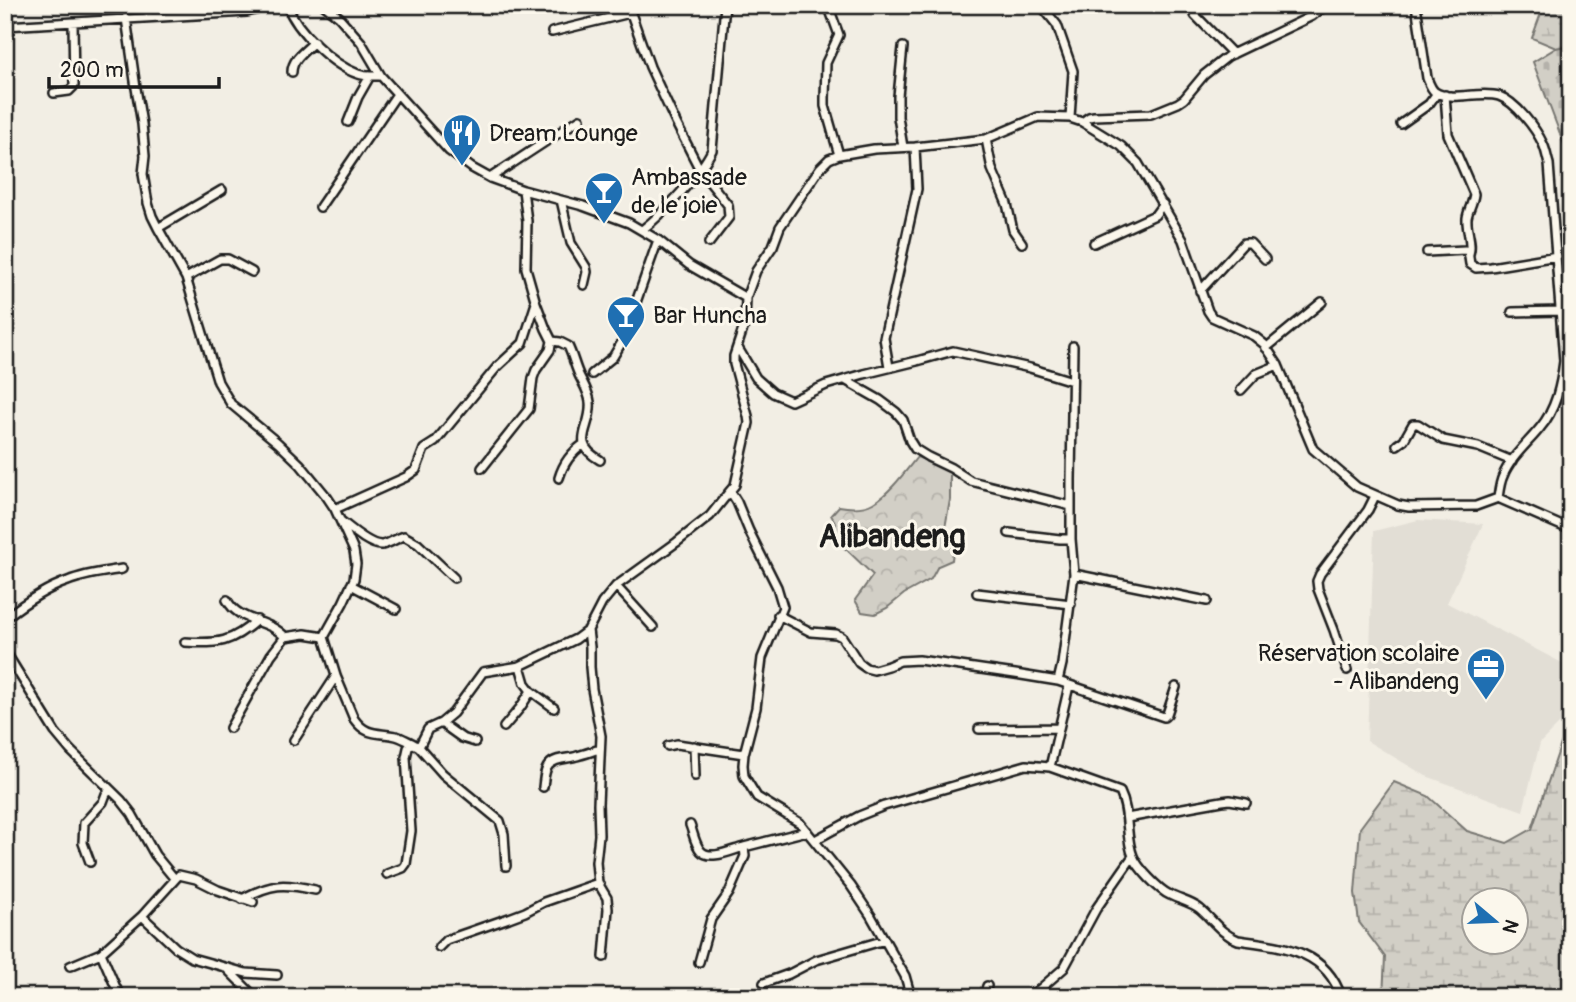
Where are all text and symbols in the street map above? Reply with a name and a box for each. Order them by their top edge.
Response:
scale bar [49,46,219,90]
text: 200 m [60,57,124,84]
restaurant icon: Dream Lounge [441,112,483,167]
place label: Dream Lounge [489,119,638,148]
place label: Ambassade de le joie [631,163,747,220]
bar icon: Ambassade de le joie [583,170,625,225]
bar icon: Bar Huncha [605,294,647,349]
place label: Bar Huncha [653,301,767,330]
district label: Alibandeng [818,517,966,557]
place label: Réservation scolaire - Alibandeng [1258,639,1459,696]
office icon: Réservation scolaire - Alibandeng [1465,646,1507,701]
north arrow [1460,886,1530,956]
text: N [1497,916,1524,936]

